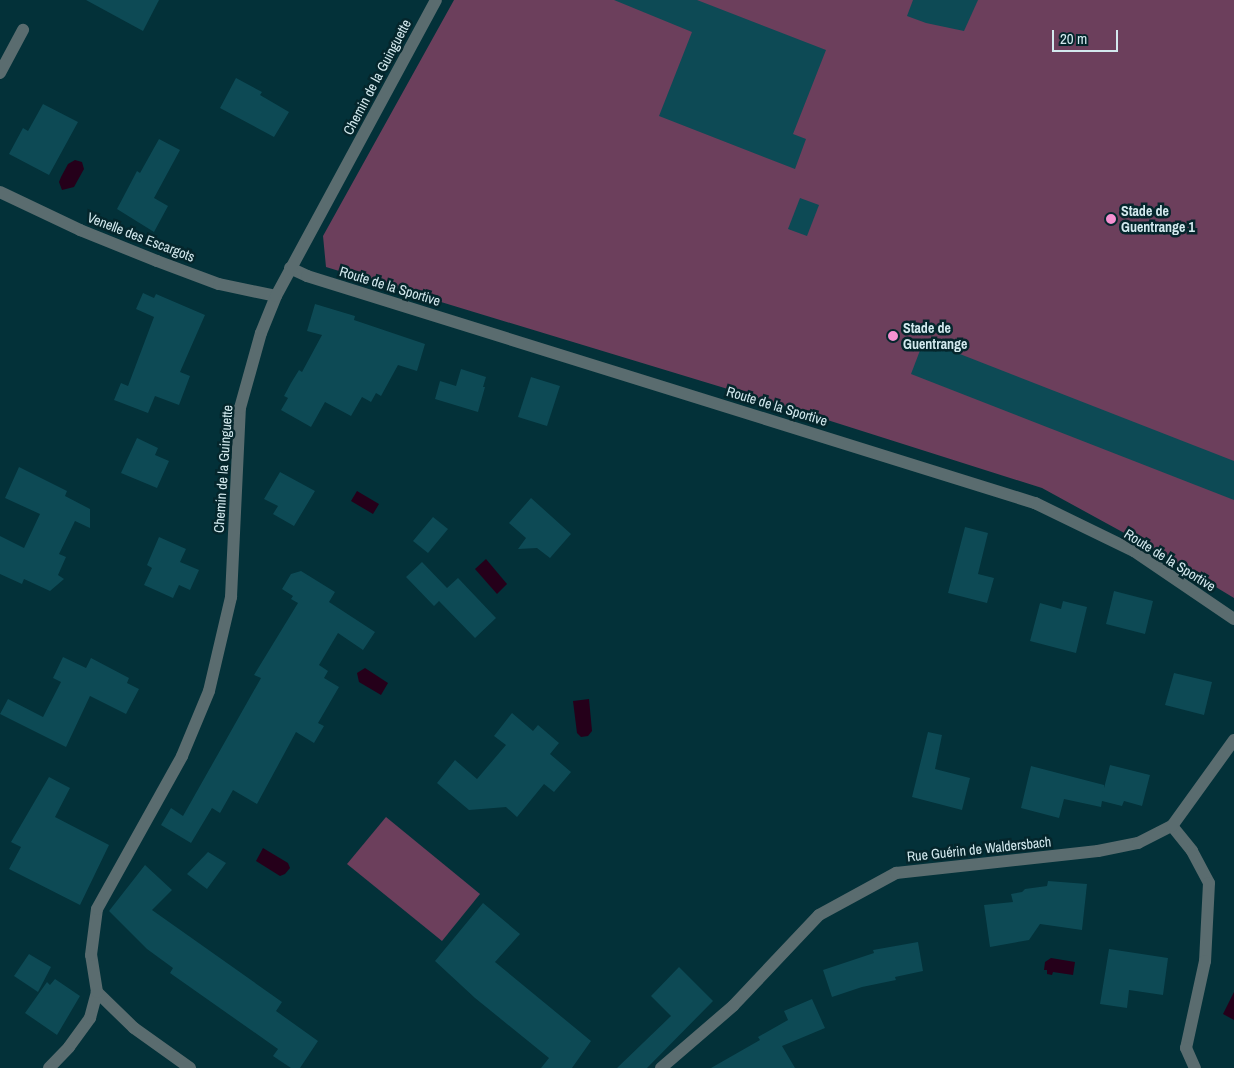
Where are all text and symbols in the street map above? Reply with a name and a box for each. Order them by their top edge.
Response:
street label: Chemin de la Guinguette [339,16,415,138]
scale bar [1054,20,1120,52]
text: 20 m [1060,28,1087,49]
place label: Stade de Guentrange 1 [1121,203,1195,236]
street label: Venelle des Escargots [85,209,197,265]
marker: Stade de Guentrange 1 [1105,213,1117,225]
street label: Route de la Sportive [337,263,443,309]
place label: Stade de Guentrange [903,320,967,352]
marker: Stade de Guentrange [887,330,899,342]
street label: Route de la Sportive [724,383,830,429]
street label: Chemin de la Guinguette [210,404,236,534]
street label: Route de la Sportive [1121,525,1219,595]
street label: Rue Guérin de Waldersbach [906,833,1052,865]

